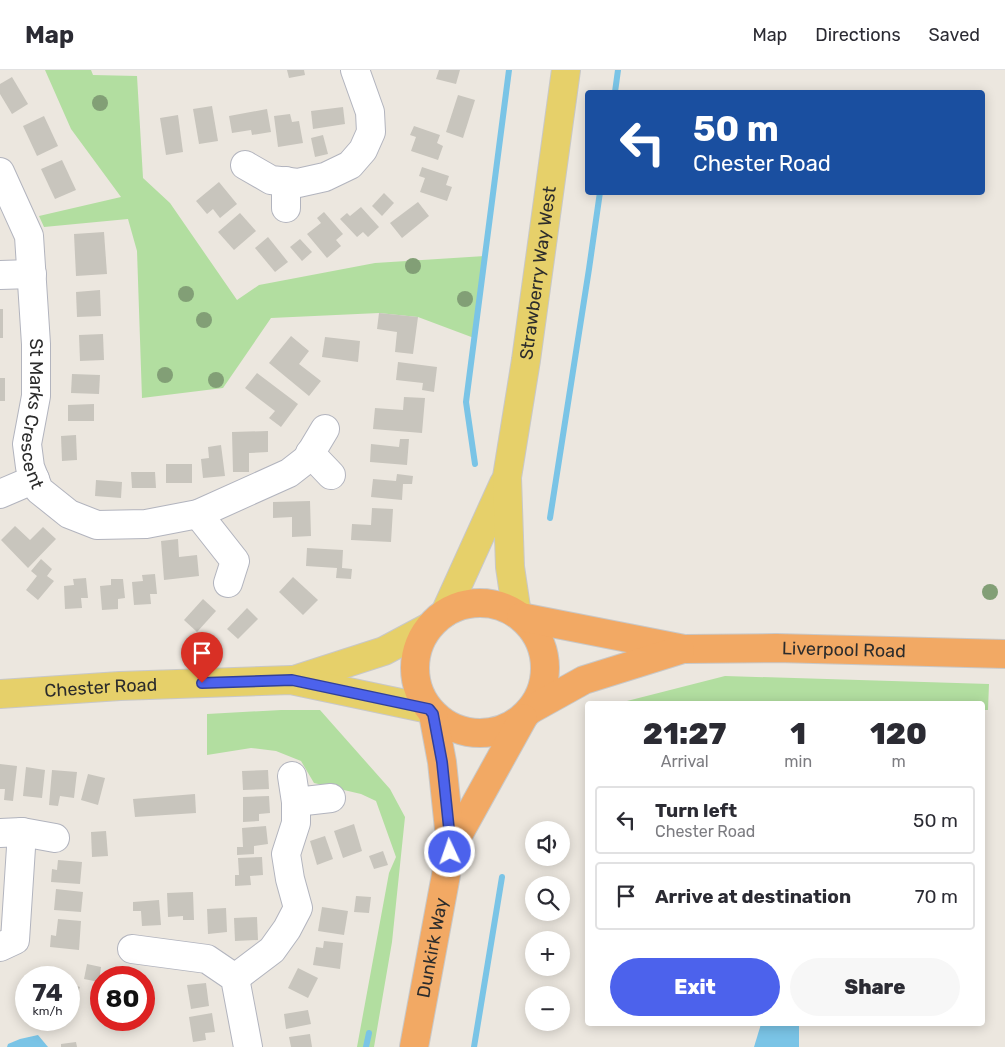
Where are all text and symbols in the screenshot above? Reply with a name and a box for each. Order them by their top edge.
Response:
text: Map [25,21,74,49]
text: Map [752,24,787,46]
text: Directions [815,24,901,46]
text: Saved [929,24,980,46]
text: 50 m [693,108,779,150]
icon: left [610,110,675,175]
text: Chester Road [693,150,831,177]
street label: Strawberry Way West [515,185,561,361]
street label: St Marks Crescent [16,338,48,492]
pin [181,632,223,683]
street label: Liverpool Road [782,637,906,662]
icon: arrive [188,639,216,667]
street label: Chester Road [44,674,158,702]
text: 21:27 [643,716,726,752]
text: 1 [790,716,806,752]
text: 120 [870,716,927,752]
text: Arrival [661,752,709,771]
text: min [784,752,812,771]
text: m [891,752,906,771]
text: Turn left [655,799,737,822]
icon: left [612,806,640,834]
text: 50 m [913,809,958,832]
map controls [525,821,570,1031]
button: sound [525,821,570,866]
text: Chester Road [655,822,755,841]
position arrow [423,825,475,877]
button: search [525,876,570,921]
icon: arrive [612,882,640,910]
text: Arrive at destination [655,885,851,908]
text: 70 m [915,885,958,908]
street label: Dunkirk Way [412,896,453,1000]
button: + [525,931,570,976]
button: Exit [610,958,780,1016]
button: Share [790,958,960,1016]
speed limit sign: 80 [90,966,155,1031]
text: 74 [32,978,63,1007]
button: − [525,986,570,1031]
text: km/h [33,1004,62,1018]

